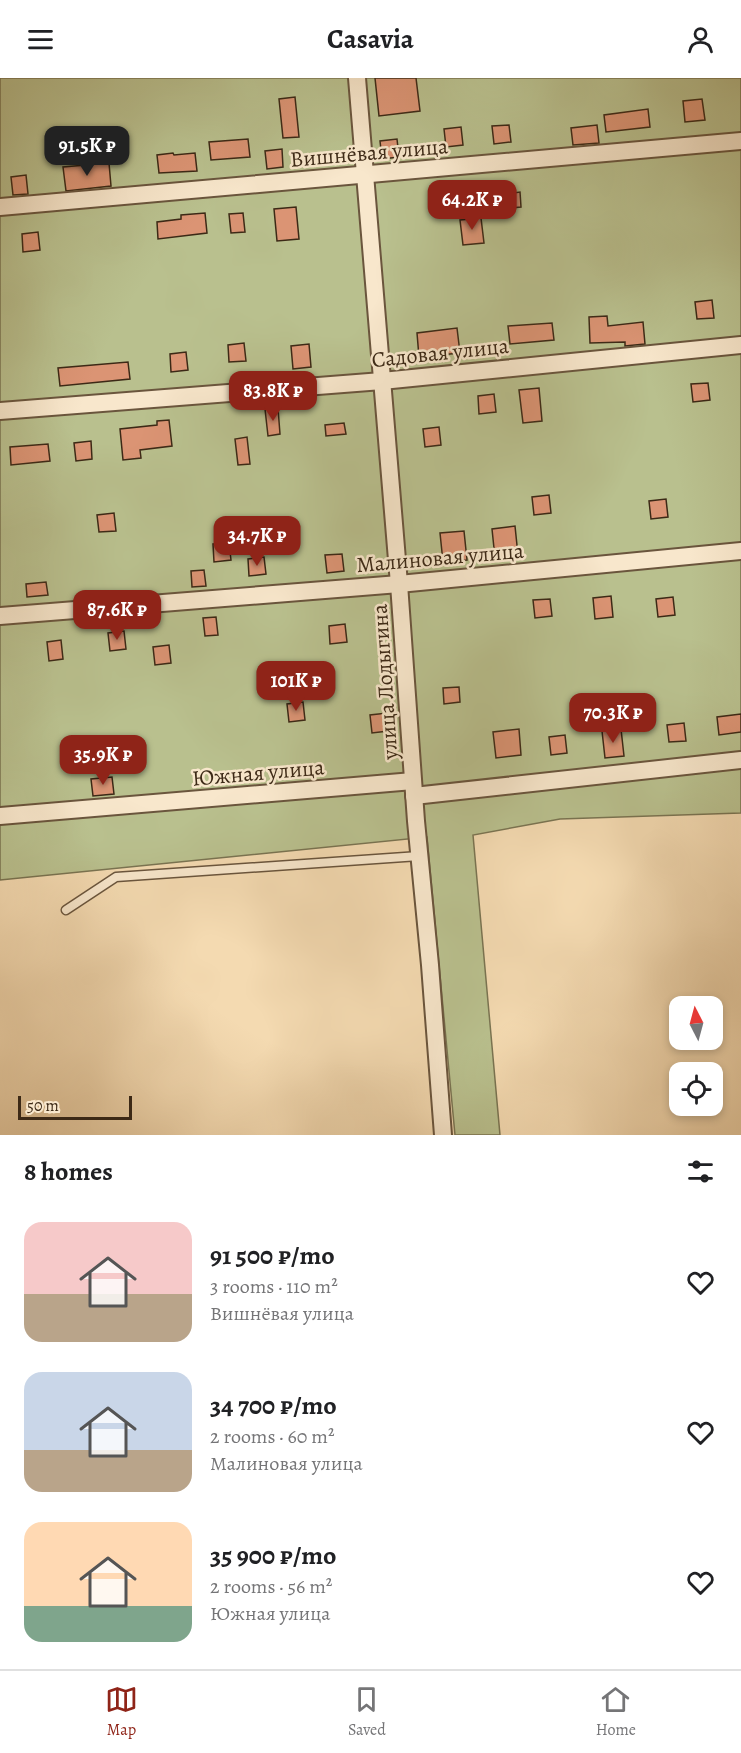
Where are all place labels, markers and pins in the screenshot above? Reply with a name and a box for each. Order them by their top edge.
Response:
pin: 91.5K ₽ [32,126,142,177]
pin: 64.2K ₽ [417,180,527,231]
pin: 83.8K ₽ [218,371,328,422]
pin: 34.7K ₽ [202,516,312,567]
pin: 87.6K ₽ [62,590,172,641]
pin: 101K ₽ [247,661,345,712]
pin: 70.3K ₽ [558,693,668,744]
pin: 35.9K ₽ [48,735,158,786]

